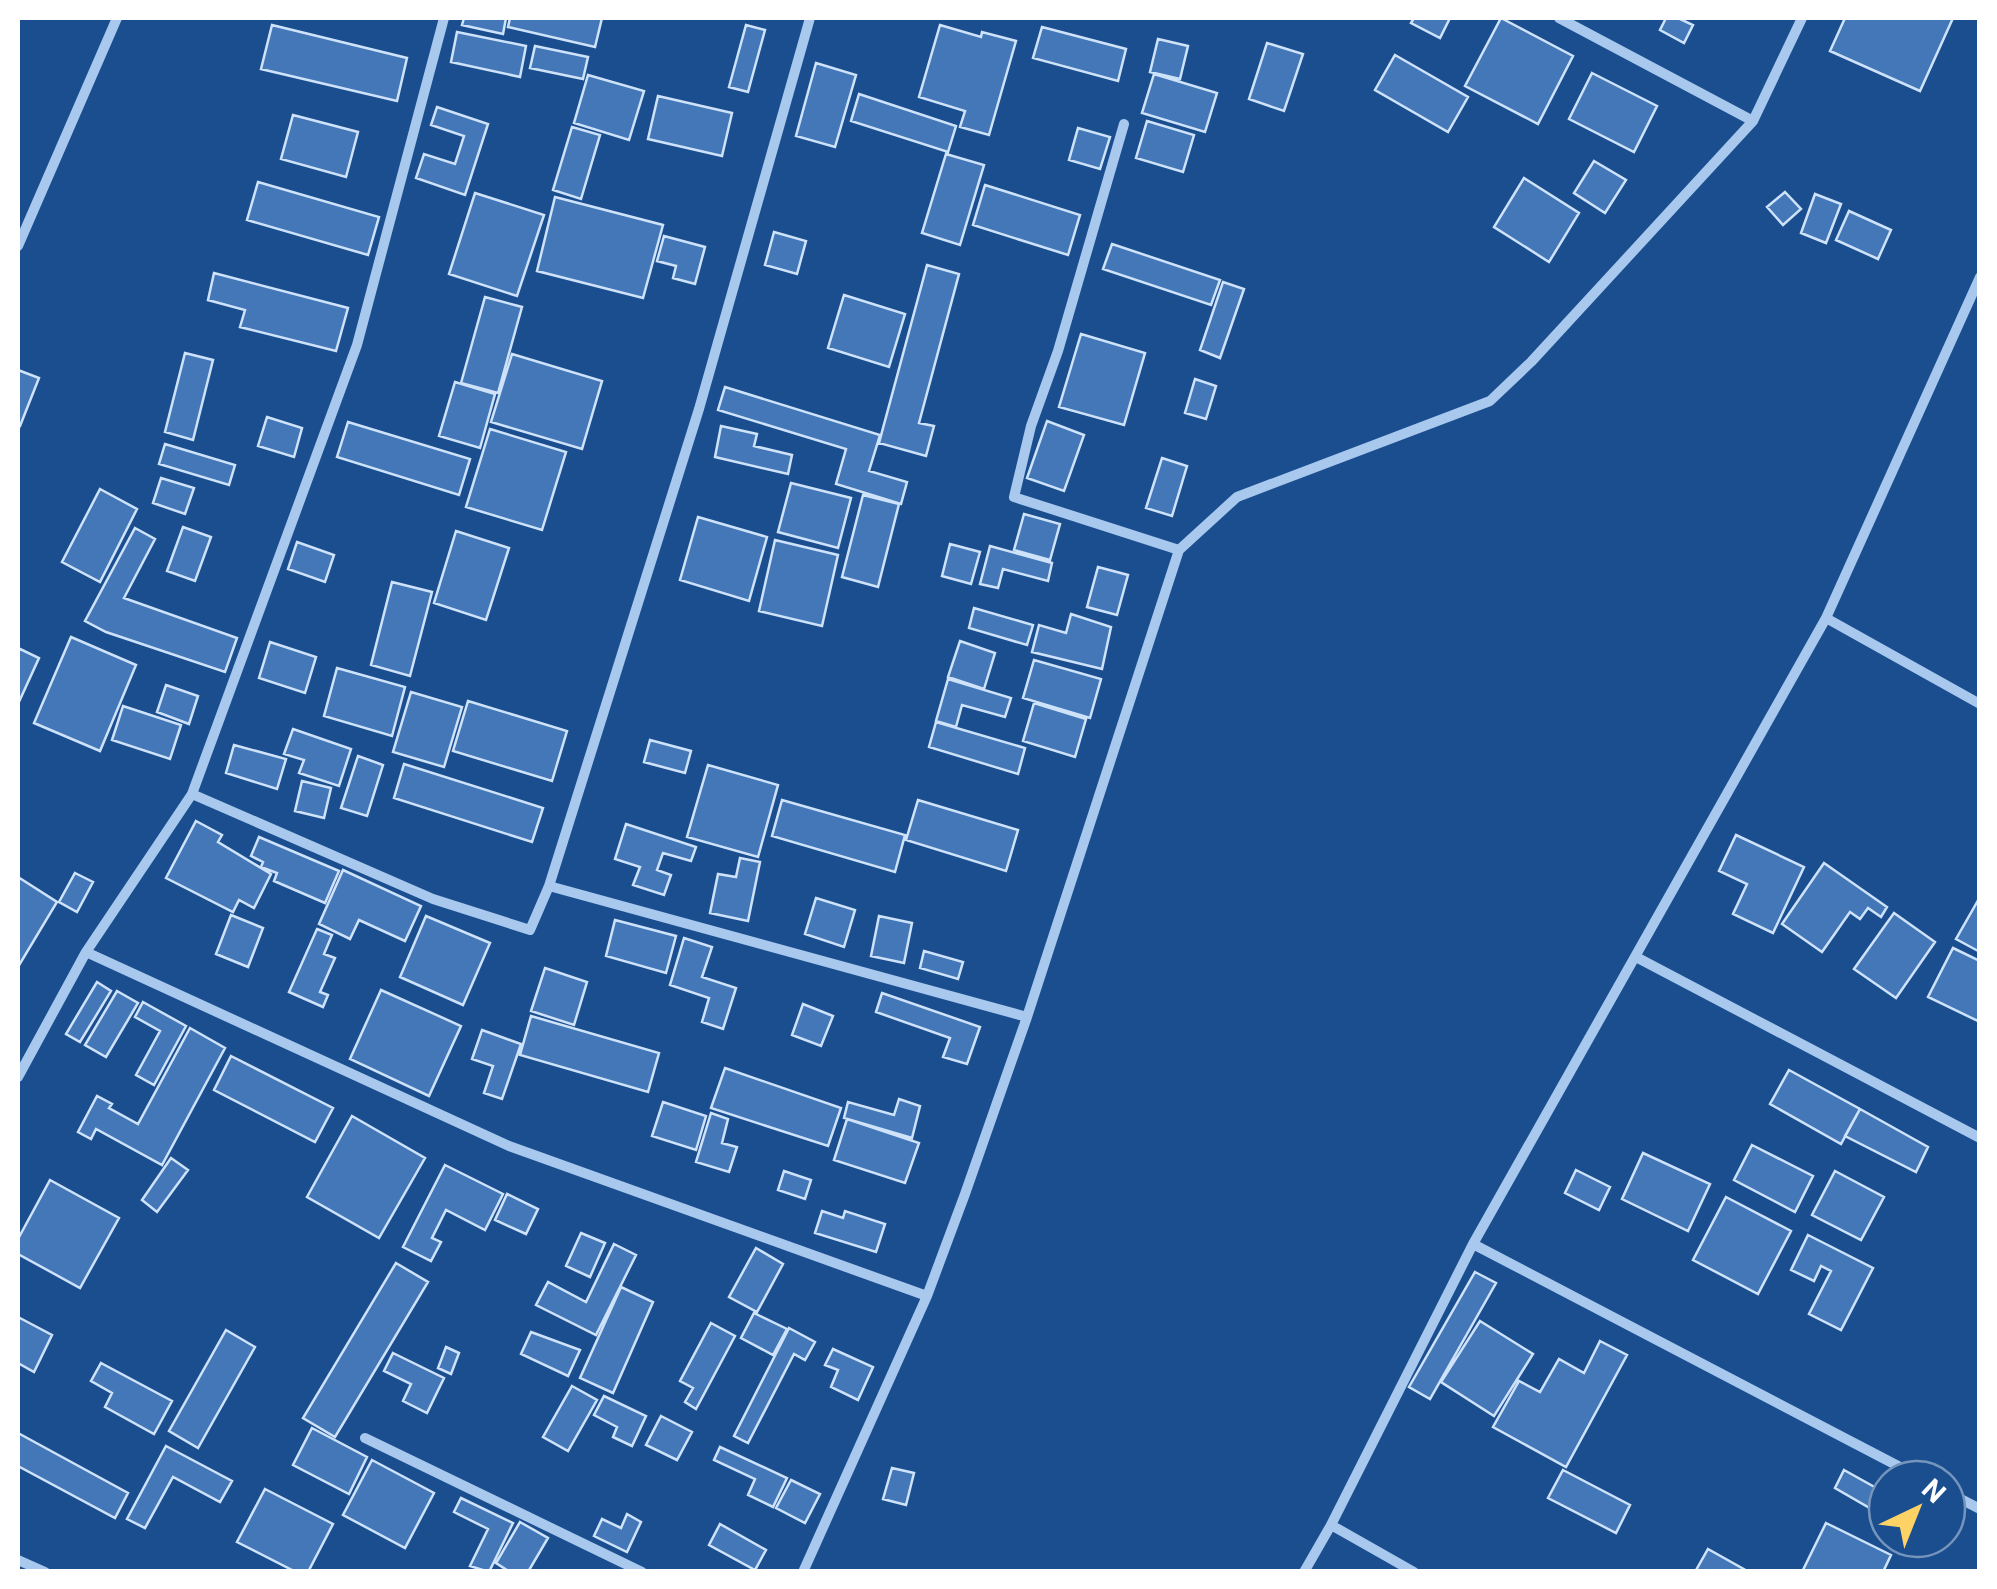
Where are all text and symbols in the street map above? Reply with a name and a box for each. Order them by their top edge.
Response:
north arrow [1867,1459,1967,1559]
text: N [1915,1472,1952,1510]

